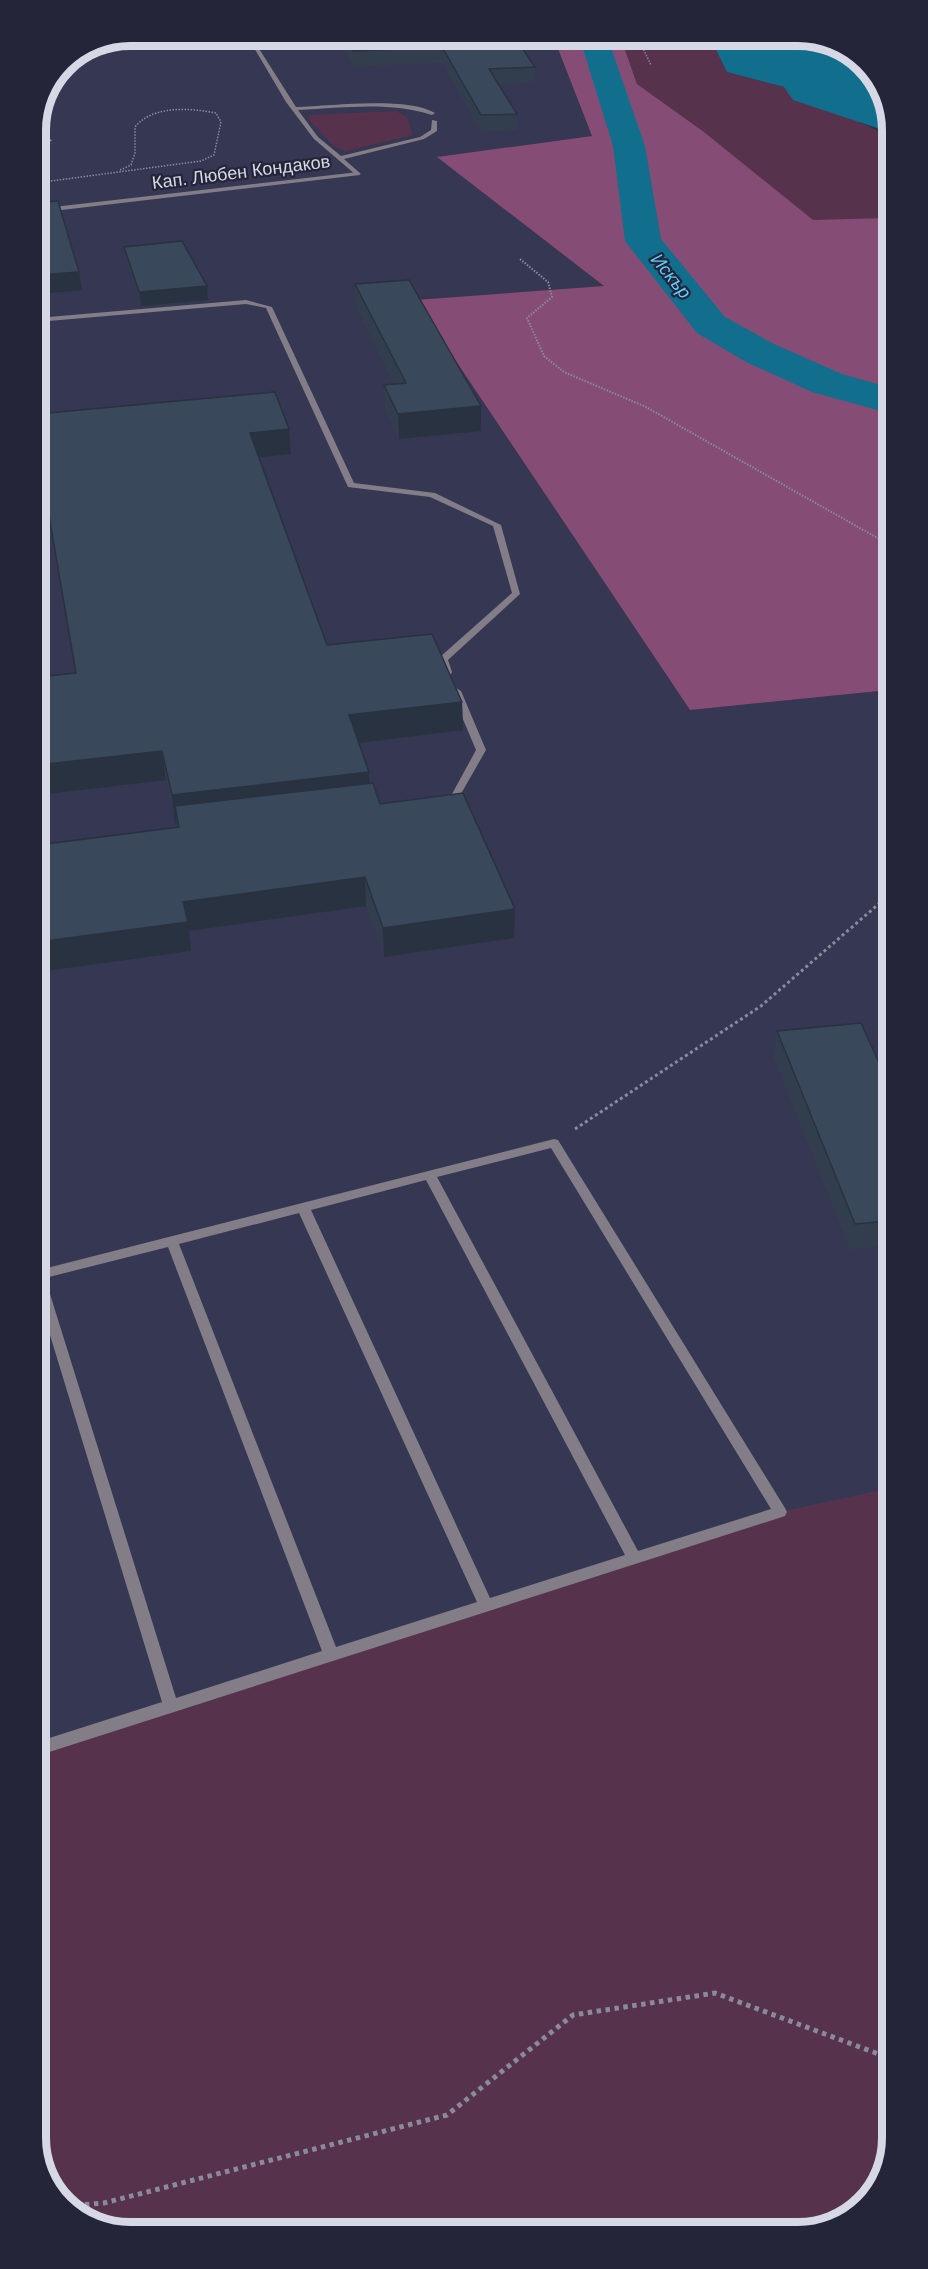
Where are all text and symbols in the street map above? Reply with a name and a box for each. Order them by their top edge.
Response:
street label: Кап. Любен Кондаков [151,151,331,193]
water label: Искър [647,250,695,302]

